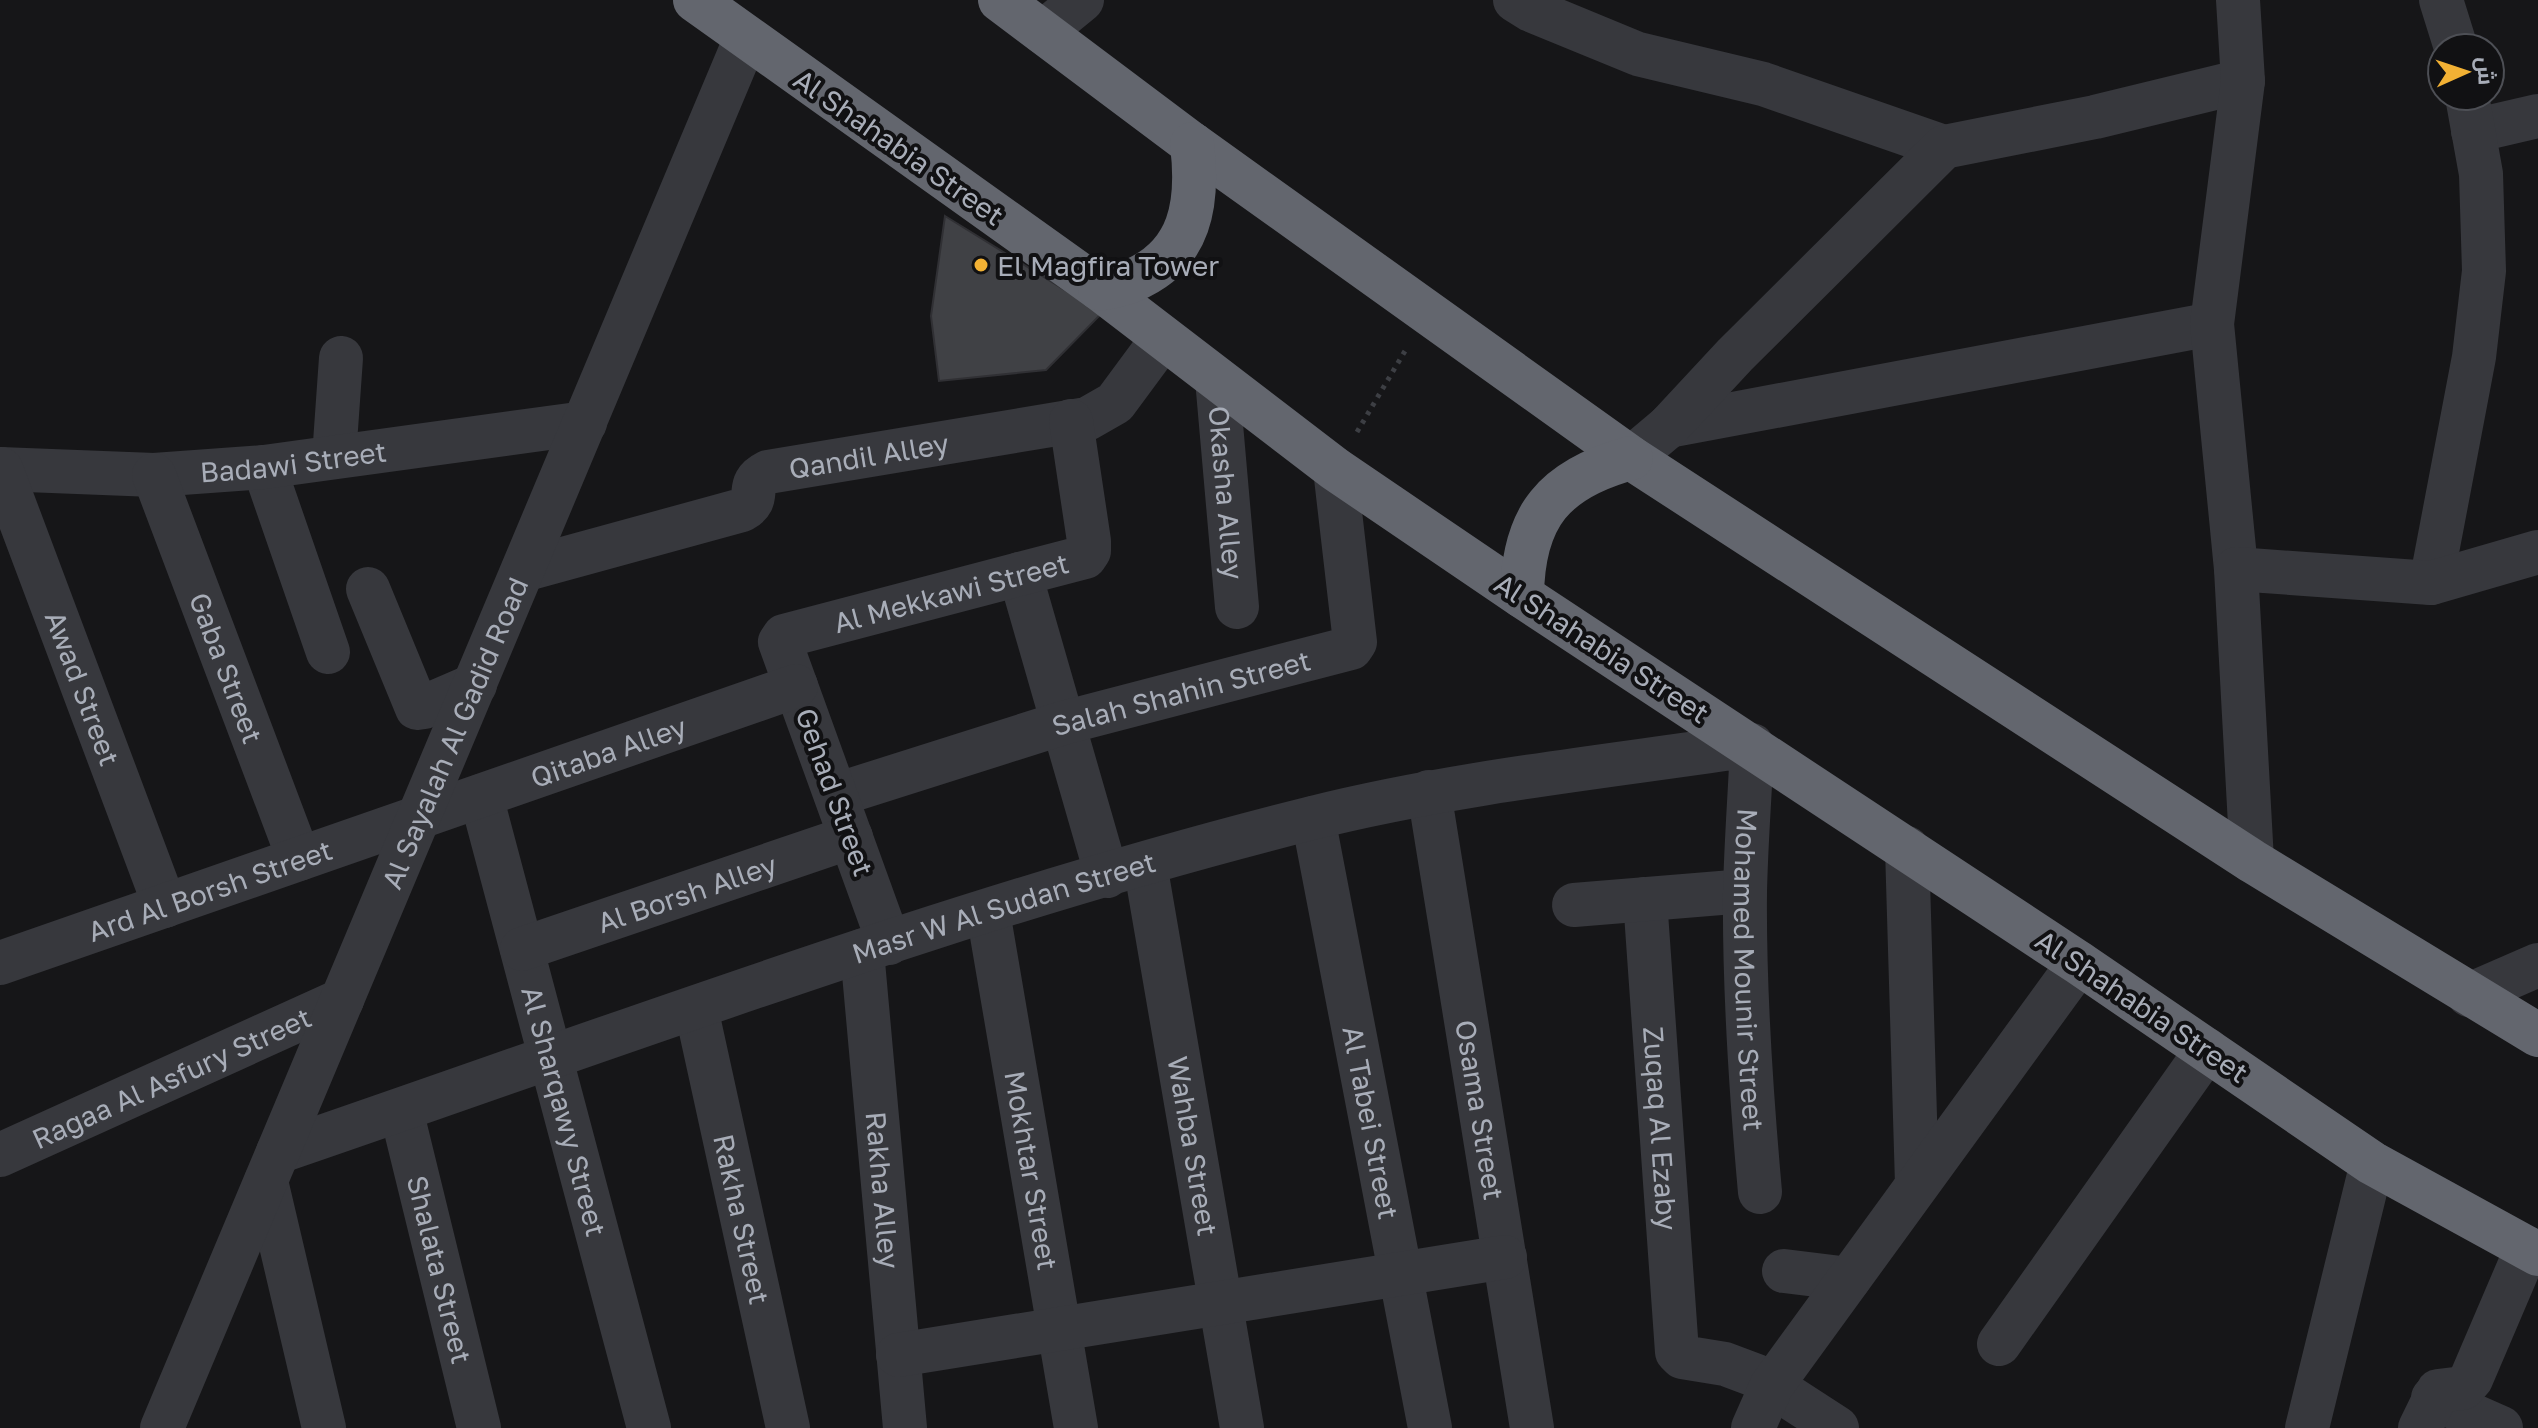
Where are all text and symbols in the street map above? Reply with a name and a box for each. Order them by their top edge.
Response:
north arrow [2426,32,2506,112]
text: ش [2471,56,2501,86]
street label: Al Shahabia Street [788,62,1010,232]
place label: El Magfira Tower [997,249,1219,282]
marker: El Magfira Tower [972,256,990,274]
street label: Okasha Alley [1203,404,1251,581]
street label: Qandil Alley [786,426,952,485]
street label: Badawi Street [199,434,388,488]
street label: Al Mekkawi Street [830,546,1072,639]
street label: Al Shahabia Street [1489,566,1715,730]
street label: Al Sayalah Al Gadid Road [374,572,534,893]
street label: Gaba Street [183,588,270,748]
street label: Awad Street [39,606,127,770]
street label: Salah Shahin Street [1048,643,1314,742]
street label: Gehad Street [789,704,881,880]
street label: Qitaba Alley [526,709,691,794]
street label: Mohamed Mounir Street [1728,807,1771,1132]
street label: Ard Al Borsh Street [83,832,336,948]
street label: Masr W Al Sudan Street [848,844,1159,969]
street label: Al Borsh Alley [593,847,781,939]
street label: Al Shahabia Street [2030,923,2254,1089]
street label: Al Sharqawy Street [516,982,614,1240]
street label: Ragaa Al Asfury Street [27,1000,316,1155]
street label: Osama Street [1450,1017,1511,1202]
street label: Al Tabei Street [1337,1023,1406,1222]
street label: Zuqaq Al Ezaby [1638,1025,1685,1232]
street label: Wahba Street [1162,1053,1225,1238]
street label: Mokhtar Street [999,1068,1065,1272]
street label: Rakha Alley [860,1110,907,1270]
street label: Rakha Street [708,1131,777,1307]
street label: Shalata Street [401,1172,479,1367]

